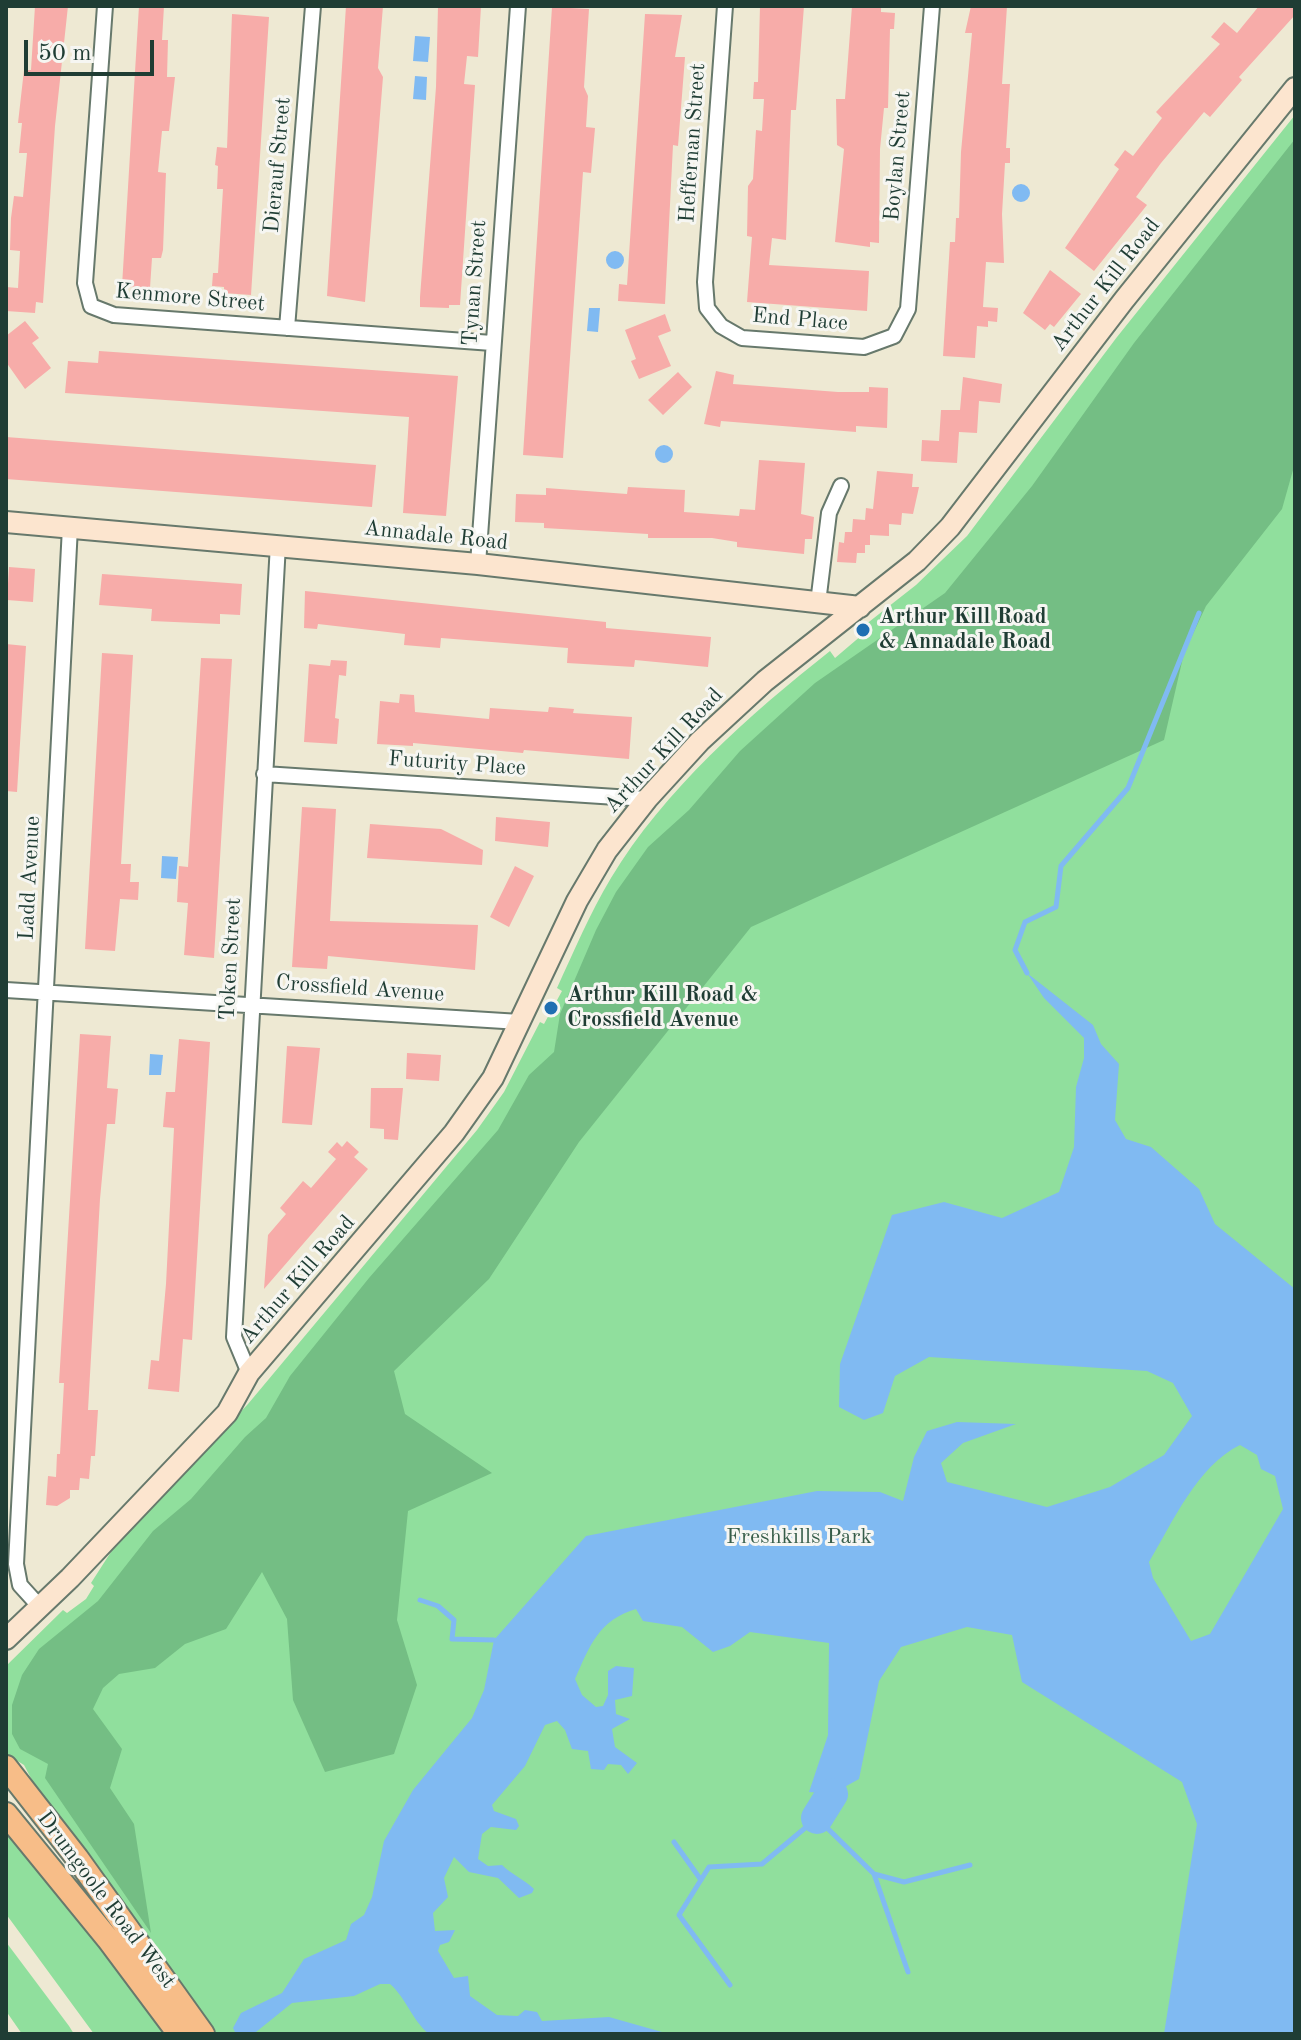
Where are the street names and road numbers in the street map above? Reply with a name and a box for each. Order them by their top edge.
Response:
street label: Heffernan Street [674,62,712,224]
street label: Boylan Street [879,90,917,222]
street label: Dierauf Street [259,96,297,234]
street label: Arthur Kill Road [1046,213,1166,357]
street label: Tynan Street [457,219,493,347]
street label: Kenmore Street [114,278,266,318]
street label: End Place [751,303,849,337]
street label: Annadale Road [363,515,509,557]
street label: Arthur Kill Road [599,683,729,819]
street label: Futurity Place [387,746,527,782]
street label: Ladd Avenue [14,815,46,941]
street label: Token Street [215,897,247,1021]
street label: Crossfield Avenue [275,970,445,1008]
street label: Arthur Kill Road [235,1210,361,1350]
street label: Drumgoole Road West [31,1806,181,1994]

